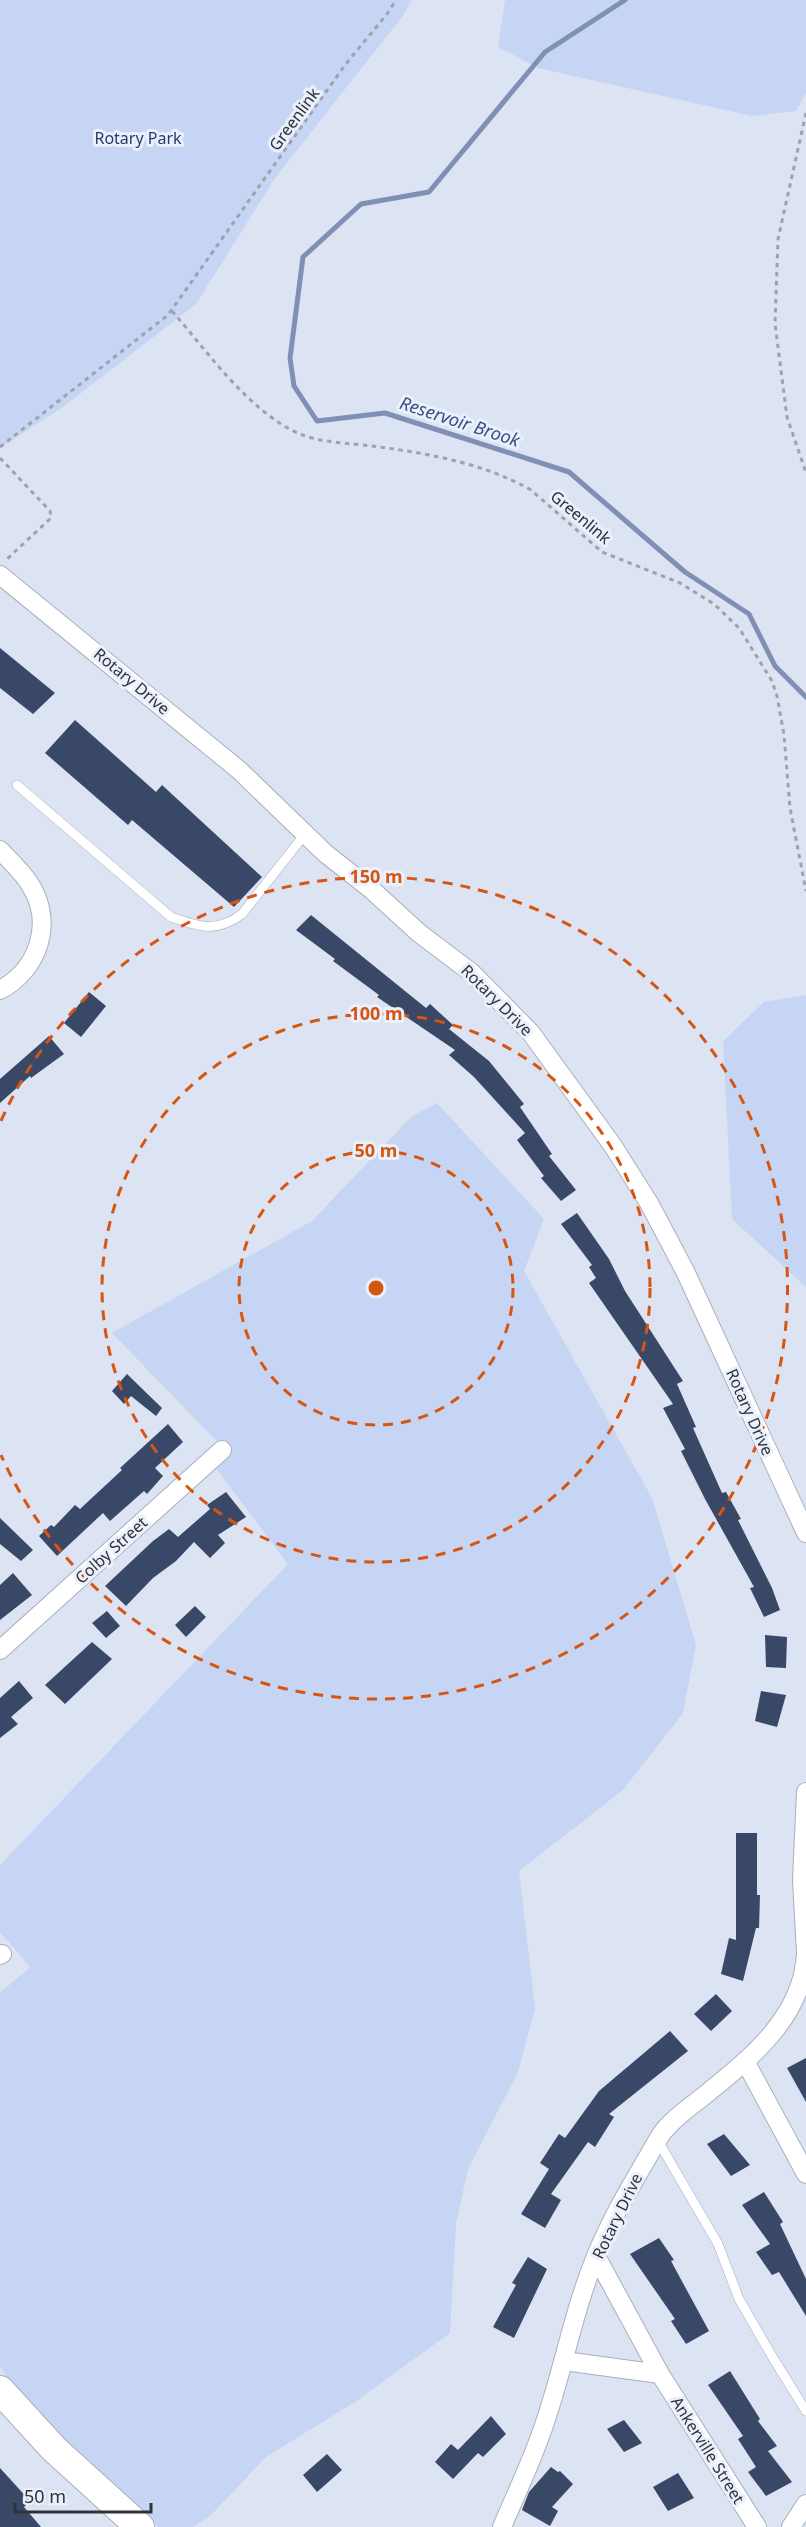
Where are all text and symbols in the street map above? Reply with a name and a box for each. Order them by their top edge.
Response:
street label: Greenlink [264,83,324,155]
park label: Rotary Park [94,127,182,149]
water label: Reservoir Brook [397,390,524,452]
street label: Greenlink [546,485,616,549]
street label: Rotary Drive [89,643,175,719]
text: 150 m [349,864,403,888]
street label: Rotary Drive [456,959,538,1041]
text: 100 m [349,1001,403,1025]
text: 50 m [355,1138,397,1162]
centre of rings [366,1278,386,1298]
street label: Rotary Drive [721,1365,779,1459]
street label: Colby Street [70,1511,152,1588]
street label: Rotary Drive [587,2169,647,2263]
street label: Ankerville Street [666,2392,750,2508]
scale bar [15,2476,152,2514]
text: 50 m [24,2484,66,2508]

